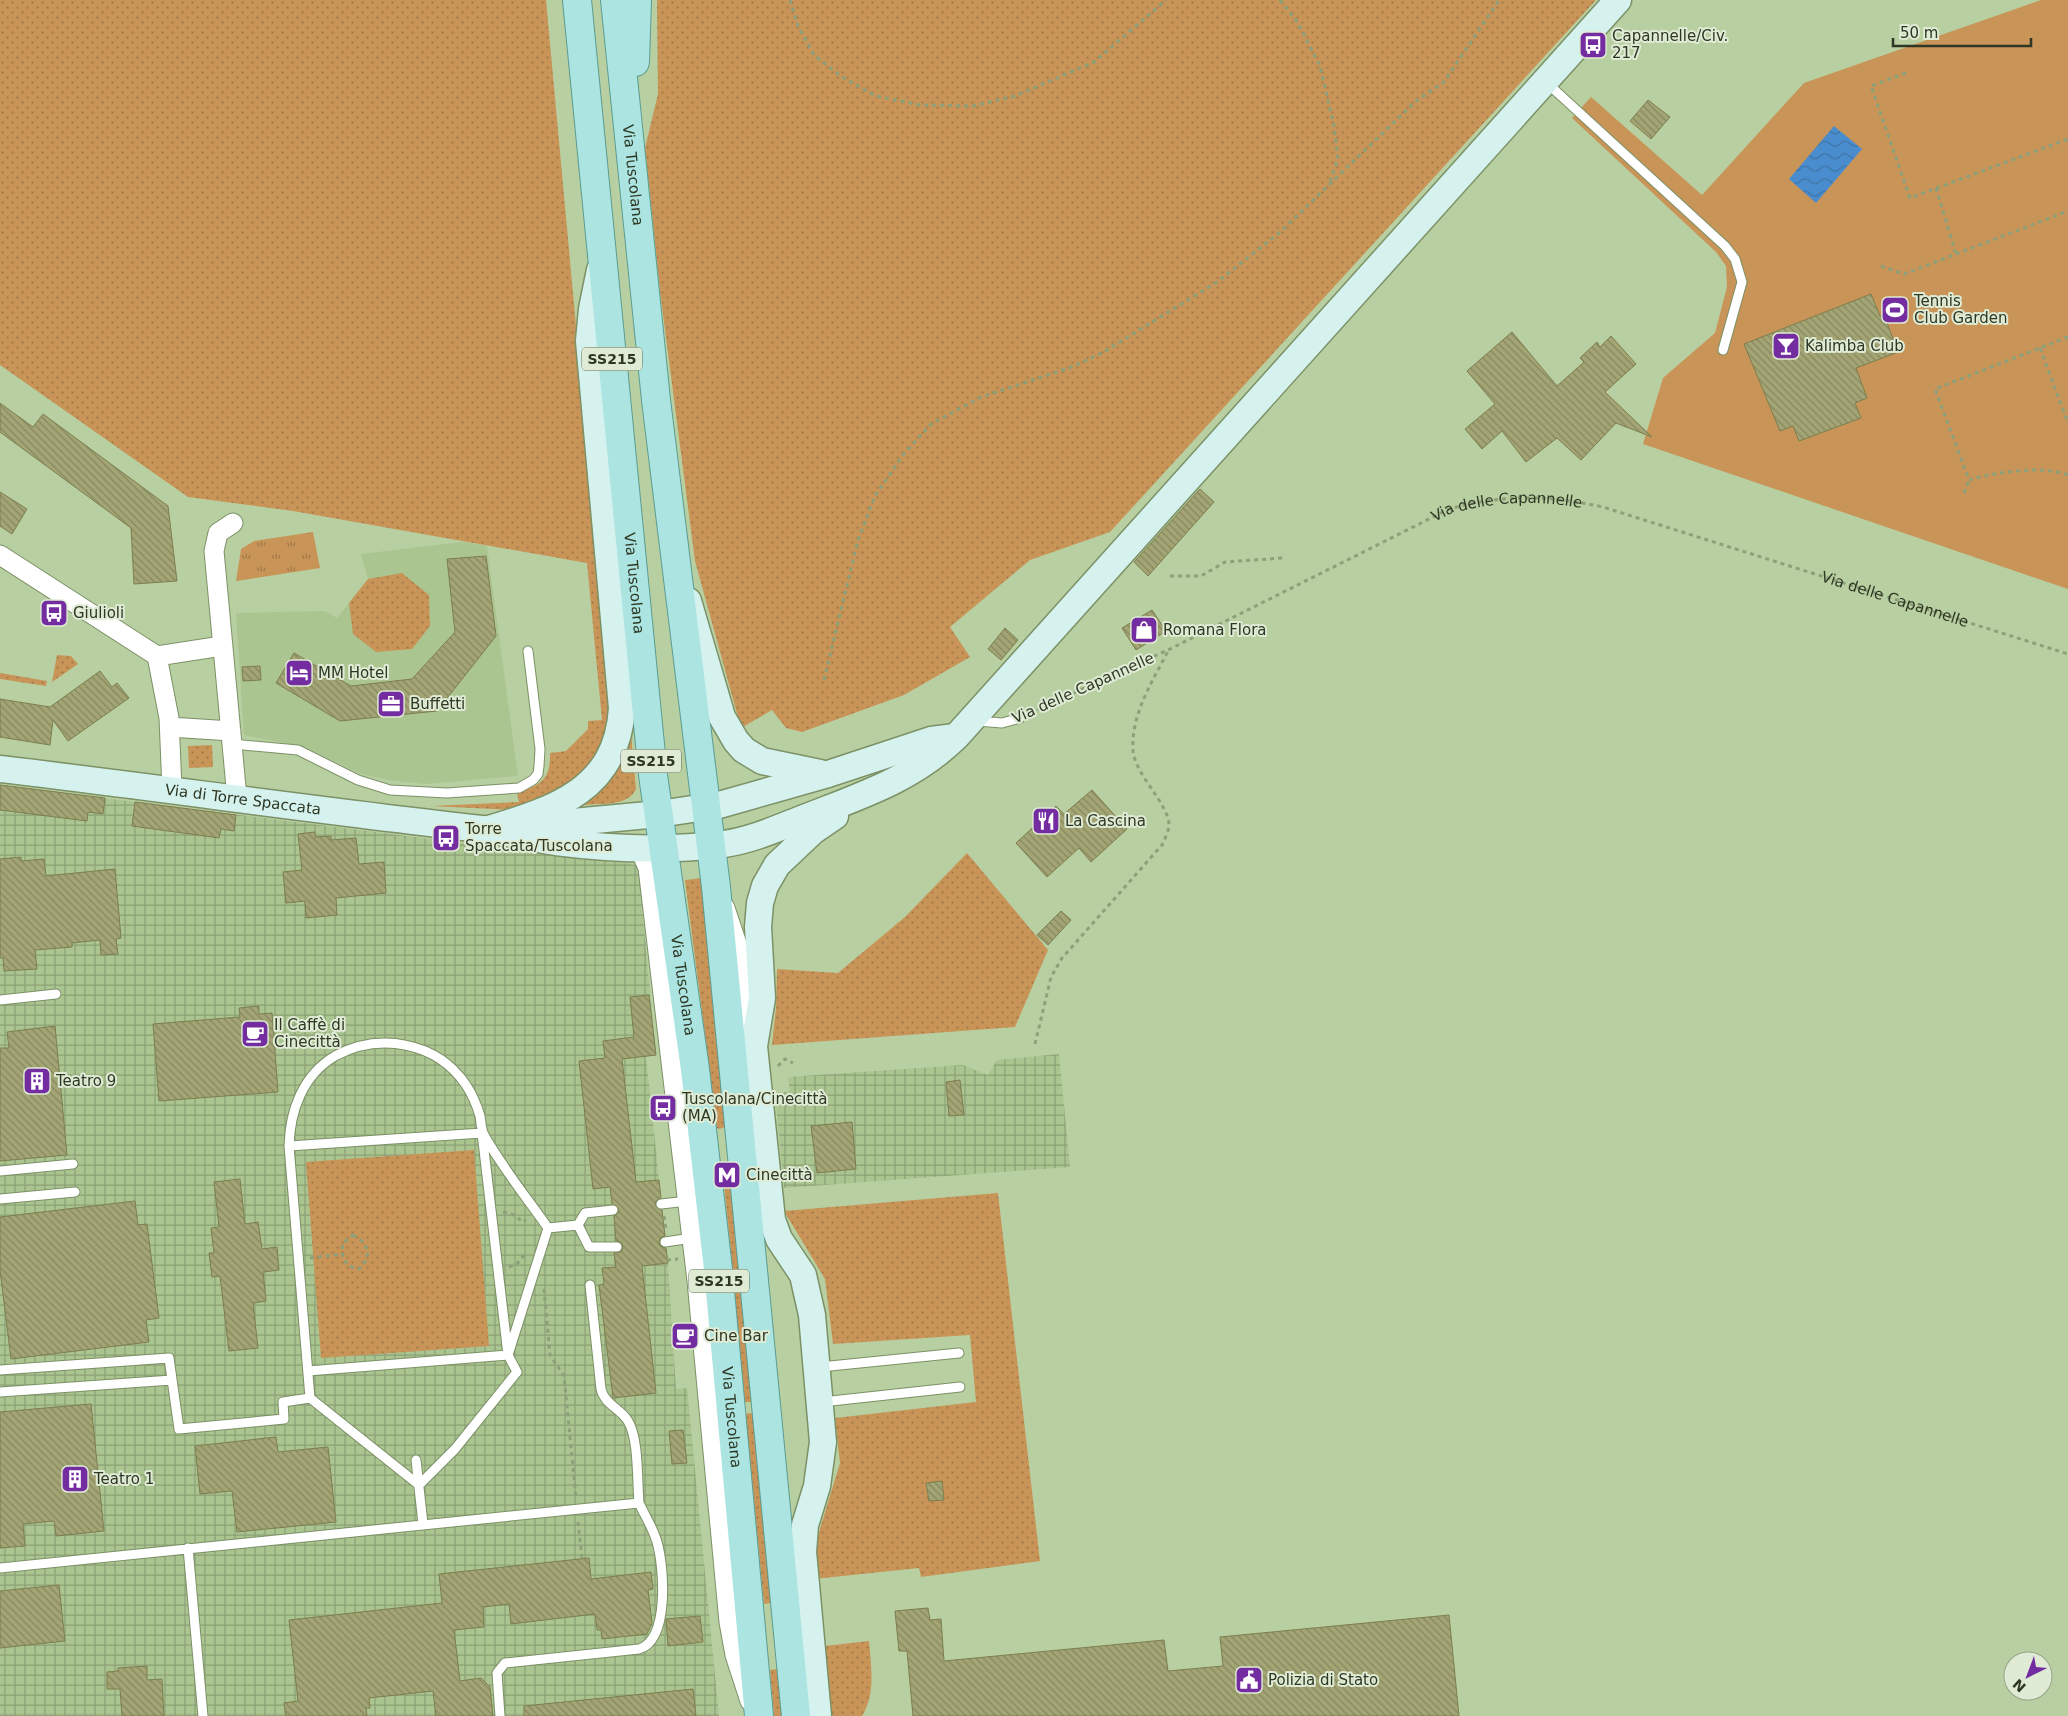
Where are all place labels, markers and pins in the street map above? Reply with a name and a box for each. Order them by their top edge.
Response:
place label: Capannelle/Civ. 217 [1612,27,1728,62]
bus stop icon: Capannelle/Civ. 217 [1578,30,1608,60]
place label: Tennis Club Garden [1913,292,2007,327]
sports icon: Tennis Club Garden [1880,295,1910,325]
bar icon: Kalimba Club [1771,331,1801,361]
place label: Kalimba Club [1805,337,1904,355]
bus stop icon: Giulioli [39,598,69,628]
place label: Giulioli [73,604,124,622]
shop icon: Romana Flora [1129,615,1159,645]
place label: Romana Flora [1163,621,1267,639]
hotel icon: MM Hotel [284,658,314,688]
place label: MM Hotel [318,664,388,682]
office icon: Buffetti [376,689,406,719]
place label: Buffetti [410,695,465,713]
restaurant icon: La Cascina [1031,806,1061,836]
place label: La Cascina [1065,812,1146,830]
place label: Torre Spaccata/Tuscolana [464,820,613,855]
bus stop icon: Torre Spaccata/Tuscolana [431,823,461,853]
place label: Il Caffè di Cinecittà [274,1016,345,1051]
cafe icon: Il Caffè di Cinecittà [240,1019,270,1049]
building icon: Teatro 9 [22,1066,52,1096]
place label: Teatro 9 [55,1072,116,1090]
place label: Tuscolana/Cinecittà (MA) [681,1090,828,1125]
bus stop icon: Tuscolana/Cinecittà (MA) [648,1093,678,1123]
metro station icon: Cinecittà [712,1160,742,1190]
place label: Cinecittà [746,1166,813,1184]
cafe icon: Cine Bar [670,1321,700,1351]
place label: Cine Bar [704,1327,769,1345]
building icon: Teatro 1 [60,1464,90,1494]
place label: Teatro 1 [93,1470,154,1488]
public building icon: Polizia di Stato [1234,1665,1264,1695]
place label: Polizia di Stato [1268,1671,1378,1689]

